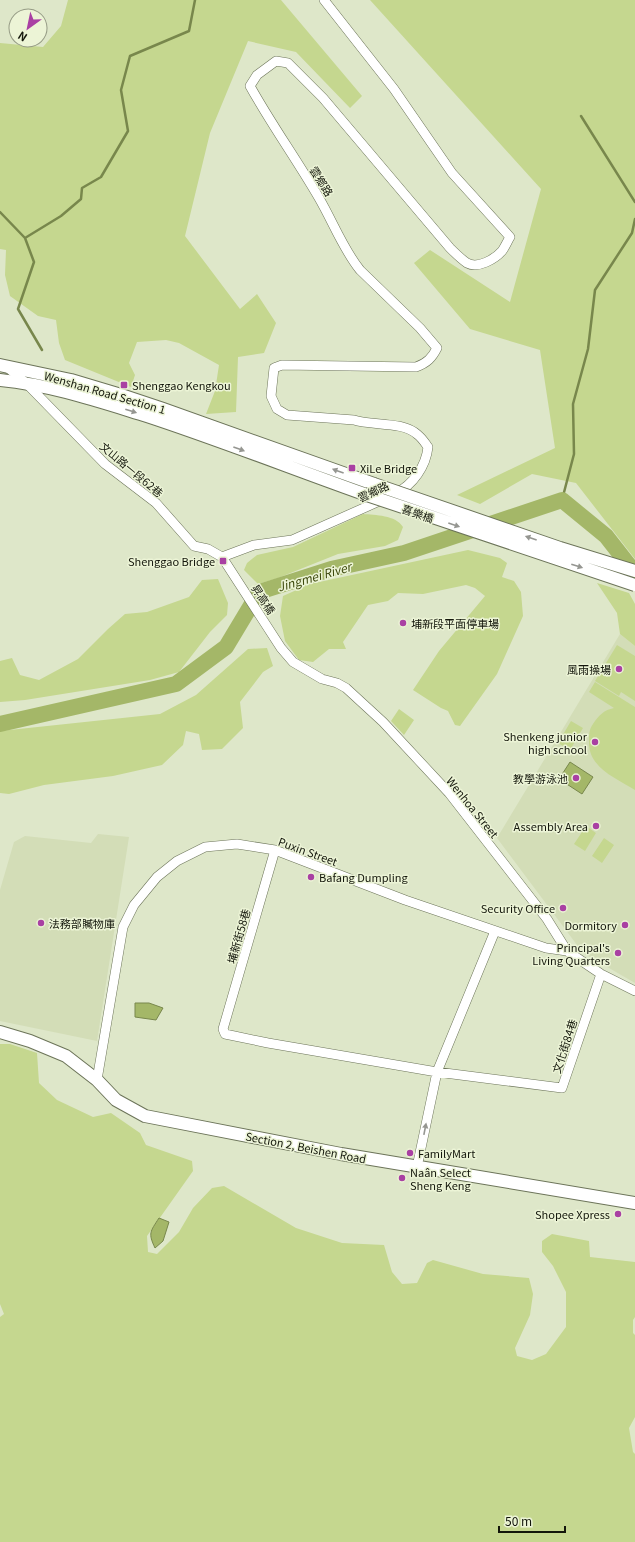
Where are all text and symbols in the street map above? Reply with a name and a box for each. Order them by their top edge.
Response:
north arrow [8,8,48,48]
text: N [14,28,30,46]
street label: 雲鄉路 [306,163,338,199]
street label: Wenshan Road Section 1 [42,367,168,417]
place label: Shenggao Kengkou [132,377,231,393]
marker: Shenggao Kengkou [119,380,129,390]
one-way arrow [126,409,138,415]
street label: 文山路一段62巷 [97,438,167,500]
one-way arrow [234,446,246,452]
place label: XiLe Bridge [360,460,417,476]
marker: XiLe Bridge [347,463,357,473]
one-way arrow [331,467,343,473]
street label: 雲鄉路 [355,477,391,505]
street label: 喜樂橋 [400,500,436,526]
one-way arrow [448,522,460,528]
one-way arrow [525,535,537,541]
place label: Shenggao Bridge [128,553,215,569]
marker: Shenggao Bridge [218,556,228,566]
water label: Jingmei River [275,557,355,595]
one-way arrow [571,563,583,569]
street label: 昇高橋 [248,581,280,617]
place label: 埔新段平面停車場 [411,615,499,631]
marker: 埔新段平面停車場 [398,618,408,628]
place label: 風雨操場 [567,661,611,677]
marker: 風雨操場 [614,664,624,674]
place label: Shenkeng junior high school [503,728,588,757]
marker: Shenkeng junior high school [590,737,600,747]
place label: 教學游泳池 [513,770,568,786]
street label: Wenhoa Street [443,773,503,841]
marker: 教學游泳池 [571,773,581,783]
place label: Assembly Area [513,818,588,834]
marker: Assembly Area [591,821,601,831]
street label: Puxin Street [276,833,340,869]
place label: Bafang Dumpling [319,869,408,885]
marker: Bafang Dumpling [306,872,316,882]
place label: Security Office [481,900,555,916]
marker: Security Office [558,903,568,913]
street label: 埔新街58巷 [223,907,253,965]
place label: 法務部贓物庫 [49,915,115,931]
place label: Dormitory [564,917,617,933]
marker: 法務部贓物庫 [36,918,46,928]
marker: Dormitory [620,920,630,930]
place label: Principal's Living Quarters [532,939,610,968]
marker: Principal's Living Quarters [613,948,623,958]
street label: 文化街84巷 [548,1017,580,1075]
one-way arrow [422,1123,428,1135]
street label: Section 2, Beishen Road [244,1127,368,1167]
place label: FamilyMart [418,1145,475,1161]
marker: FamilyMart [405,1148,415,1158]
place label: Naân Select Sheng Keng [410,1164,471,1193]
marker: Naân Select Sheng Keng [397,1173,407,1183]
place label: Shopee Xpress [535,1206,610,1222]
marker: Shopee Xpress [613,1209,623,1219]
scale bar [499,1508,565,1534]
text: 50 m [505,1512,532,1529]

